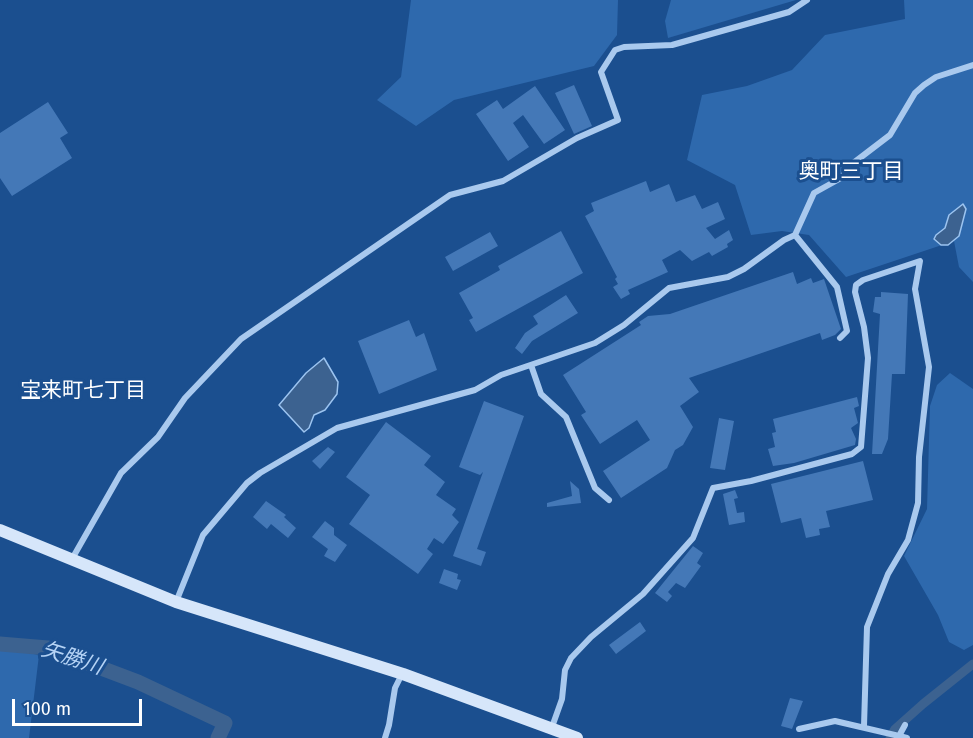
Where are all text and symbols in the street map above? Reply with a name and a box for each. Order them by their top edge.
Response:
district label: 奥町三丁目 [799,159,903,185]
district label: 宝来町七丁目 [20,378,146,404]
water label: 矢勝川 [38,637,106,681]
scale bar [15,687,146,725]
text: 100 m [23,698,71,720]

